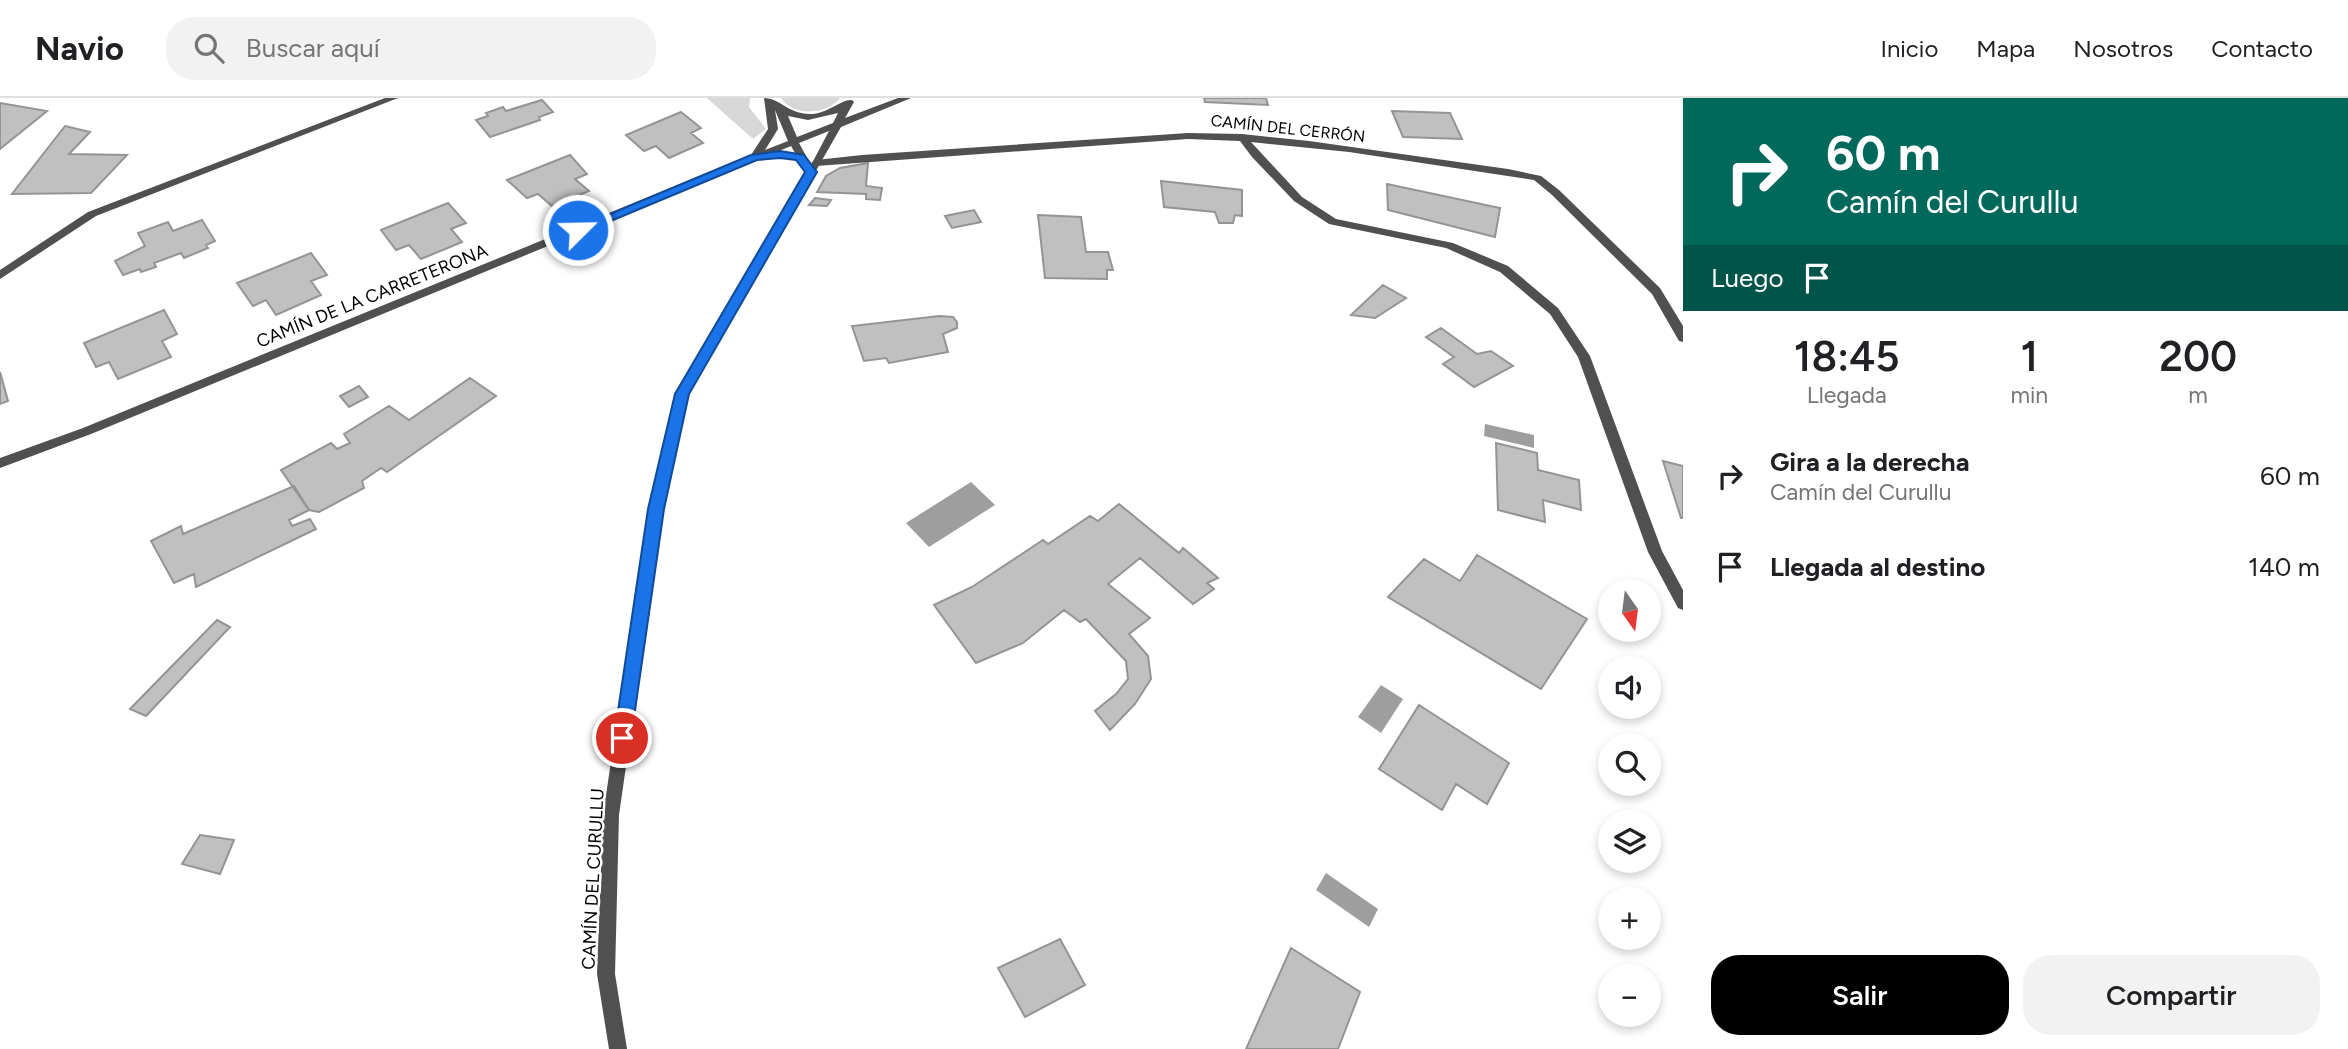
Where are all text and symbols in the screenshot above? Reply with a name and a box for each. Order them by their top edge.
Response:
search box [166,17,656,80]
text: Navio [35,29,124,68]
icon: search [190,29,228,67]
text: Buscar aquí [246,32,380,64]
text: Inicio [1880,34,1938,63]
text: Mapa [1976,34,2035,63]
text: Nosotros [2073,34,2173,63]
text: Contacto [2211,34,2313,63]
street label: CAMÍN DEL CERRÓN [1210,111,1366,146]
text: 60 m [1826,123,1941,182]
icon: right [1711,126,1802,217]
text: Camín del Curullu [1826,183,2079,221]
position arrow [541,193,615,267]
street label: CAMÍN DE LA CARRETERONA [253,239,491,353]
icon: arrive [1798,259,1836,297]
text: Luego [1711,262,1784,294]
text: 18:45 [1794,331,1900,382]
text: 1 [2021,331,2038,382]
text: 200 [2159,331,2237,382]
text: Llegada [1807,381,1887,409]
text: min [2010,381,2048,409]
text: m [2188,381,2208,409]
text: Gira a la derecha [1770,446,1970,478]
icon: right [1711,457,1749,495]
text: 60 m [2260,460,2320,492]
text: Camín del Curullu [1770,478,1952,506]
icon: arrive [1711,548,1749,586]
text: Llegada al destino [1770,551,1985,583]
text: 140 m [2248,551,2320,583]
north arrow [1598,579,1661,642]
map controls [1598,579,1661,1027]
button: sound [1598,656,1661,719]
pin [592,708,652,768]
icon: arrive [603,719,641,757]
button: search [1598,733,1661,796]
street label: CAMÍN DEL CURULLU [577,788,609,970]
button: layers [1598,810,1661,873]
button: + [1598,887,1661,950]
button: Salir [1711,955,2009,1035]
button: Compartir [2023,955,2320,1035]
button: − [1598,964,1661,1027]

